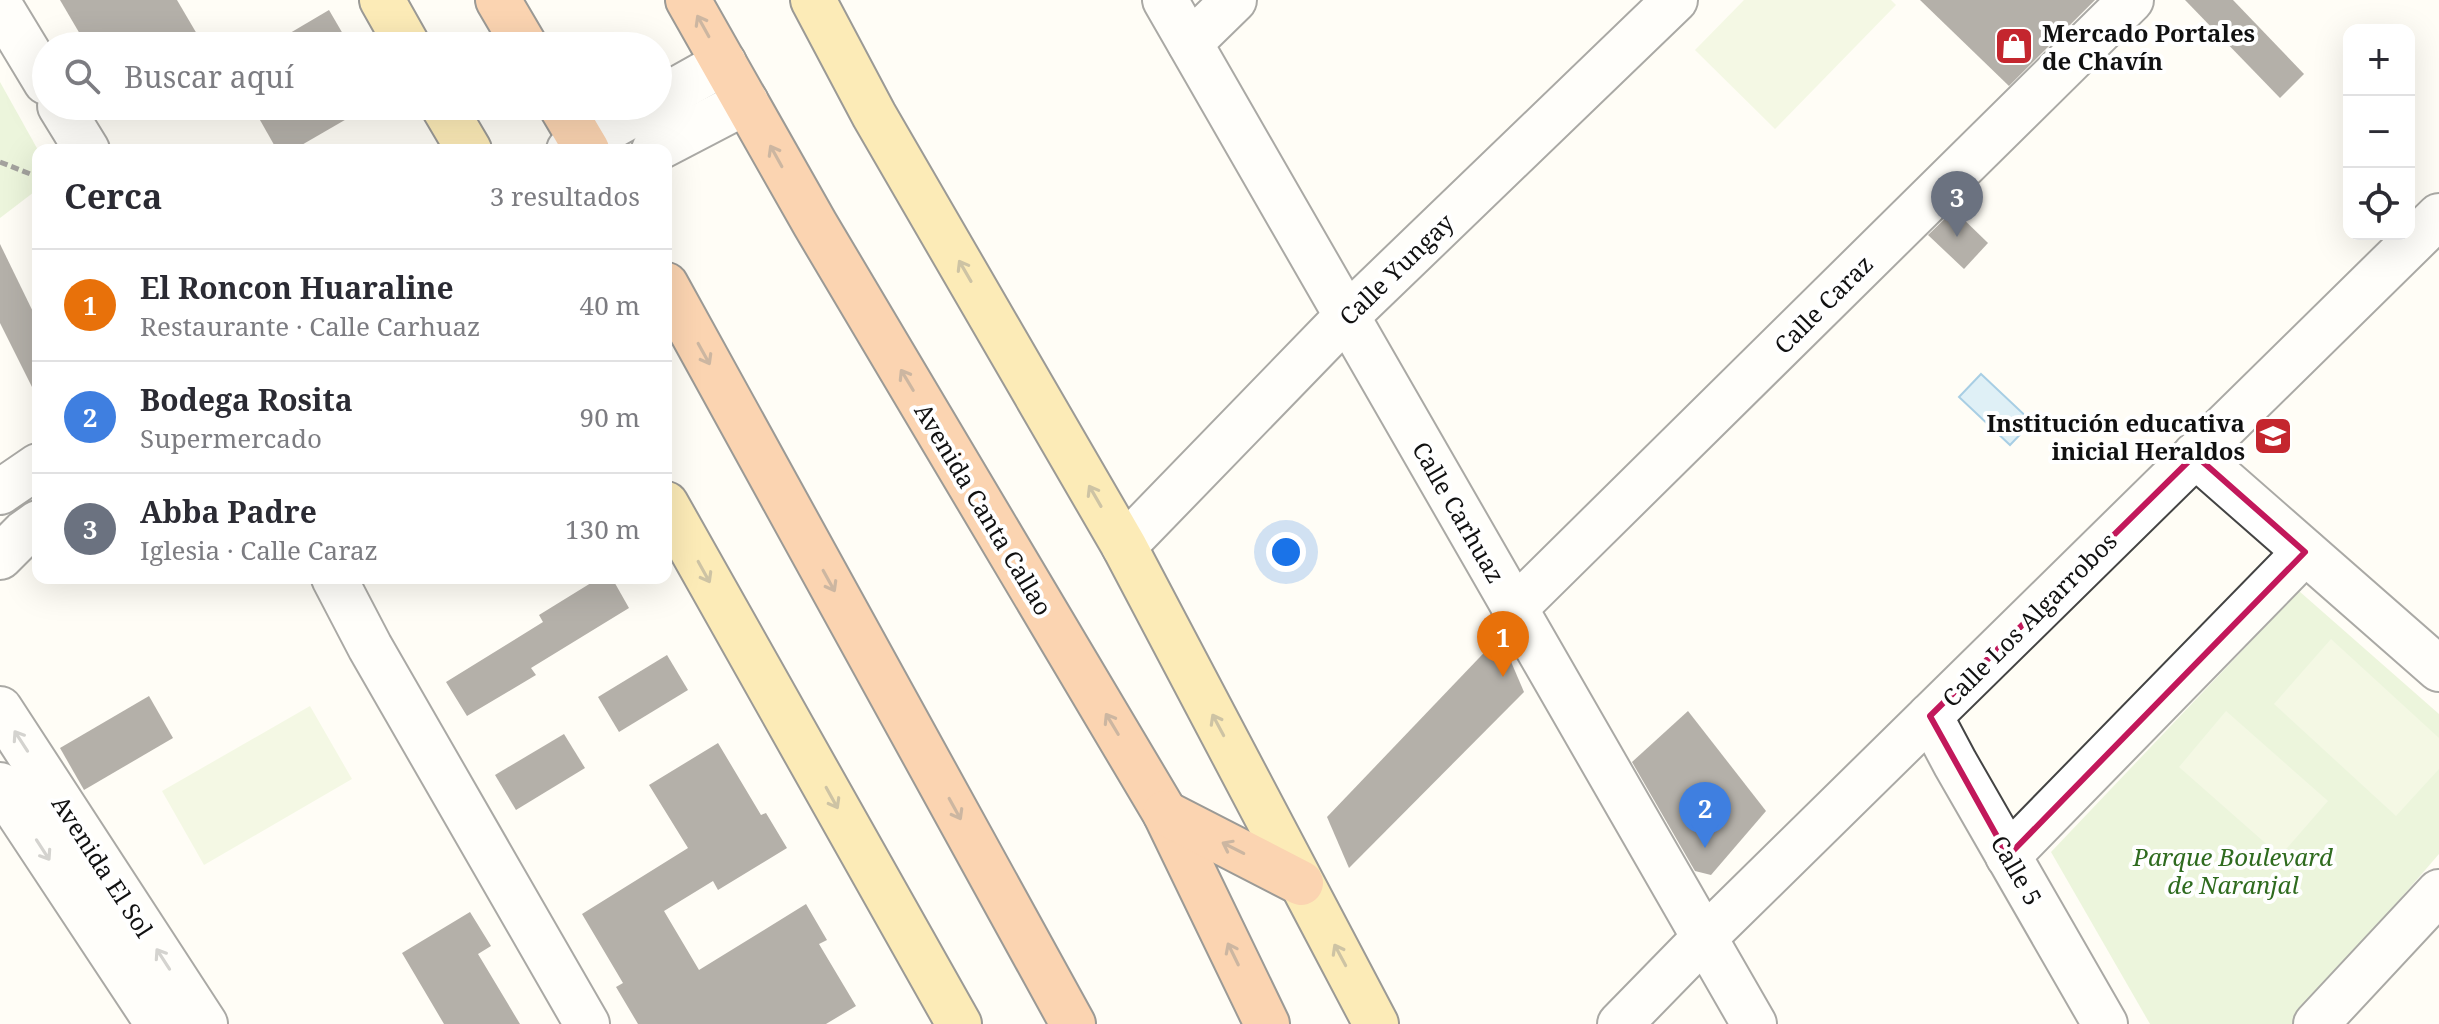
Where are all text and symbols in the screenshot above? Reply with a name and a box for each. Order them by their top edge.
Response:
one-way arrow [695,15,710,39]
place label: Mercado Portales de Chavín [2042,16,2255,77]
map controls [2343,24,2415,240]
button: + [2343,24,2415,96]
shop icon: Mercado Portales de Chavín [1993,25,2035,67]
search box [32,32,672,120]
icon: search [60,54,104,98]
text: Buscar aquí [124,56,294,97]
button: − [2343,96,2415,168]
one-way arrow [768,145,784,168]
button: locate [2343,168,2415,240]
pin: 3 [1931,171,1983,237]
text: Cerca [64,173,162,219]
text: 3 resultados [490,178,640,214]
street label: Calle Yungay [1332,206,1461,332]
street label: Calle Caraz [1766,247,1880,361]
one-way arrow [957,260,973,283]
text: El Roncon Huaraline [140,267,454,308]
text: 1 [83,287,97,323]
text: 40 m [580,287,640,323]
text: Restaurante · Calle Carhuaz [140,308,480,344]
one-way arrow [696,341,712,365]
one-way arrow [899,369,915,392]
text: Bodega Rosita [140,379,353,420]
street label: Avenida Canta Callao [907,397,1061,621]
text: 2 [83,399,97,435]
text: 90 m [580,399,640,435]
place label: Institución educativa inicial Heraldos [1986,406,2245,467]
school or university icon: Institución educativa inicial Heraldos [2252,415,2294,457]
text: Supermercado [140,420,322,456]
street label: Calle Carhuaz [1405,435,1513,589]
one-way arrow [1087,485,1103,508]
text: Abba Padre [140,491,317,532]
text: 3 [83,511,97,547]
text: 130 m [565,511,640,547]
street label: Calle Los Algarrobos [1934,524,2124,714]
text: Iglesia · Calle Caraz [140,532,378,568]
your location [1266,532,1306,572]
one-way arrow [696,560,712,583]
one-way arrow [822,569,837,593]
pin: 1 [1477,611,1529,677]
one-way arrow [1104,713,1120,736]
one-way arrow [1210,714,1226,738]
one-way arrow [13,730,29,752]
pin: 2 [1679,782,1731,848]
one-way arrow [824,786,840,809]
street label: Avenida El Sol [45,789,161,944]
one-way arrow [947,797,963,820]
street label: Calle 5 [1984,829,2050,911]
one-way arrow [35,839,51,861]
one-way arrow [1222,840,1246,855]
park label: Parque Boulevard de Naranjal [2132,840,2333,901]
one-way arrow [1225,942,1240,966]
one-way arrow [1331,944,1347,967]
one-way arrow [154,948,171,970]

